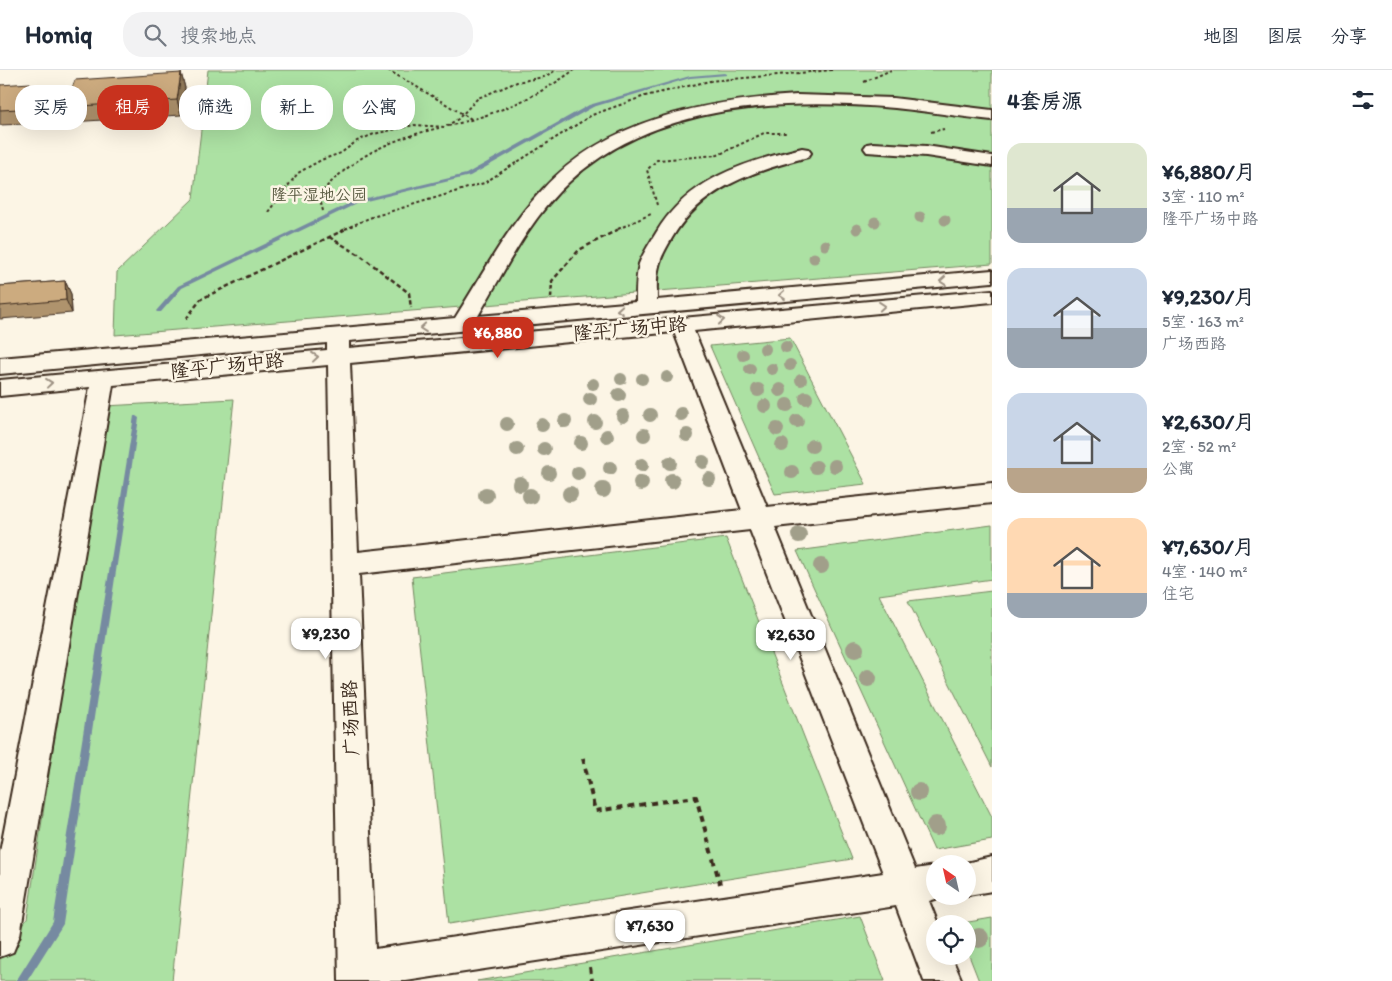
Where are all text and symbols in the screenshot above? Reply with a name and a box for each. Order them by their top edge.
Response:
search box [123,12,473,57]
text: Homiq [25,20,93,49]
icon: search [141,21,169,49]
text: 搜索地点 [181,24,257,47]
text: 地图 [1203,25,1239,47]
text: 图层 [1267,25,1303,47]
text: 分享 [1331,25,1367,47]
chip: 买房 [15,85,87,130]
chip: 租房 [97,85,169,130]
chip: 筛选 [179,85,251,130]
chip: 新上 [261,85,333,130]
chip: 公寓 [343,85,415,130]
icon: filters [1349,86,1377,114]
text: 4套房源 [1007,88,1083,113]
text: ¥6,880/月 [1162,159,1256,184]
icon: home [1047,163,1107,223]
park label: 隆平湿地公园 [271,185,367,204]
text: 3室 · 110 m² [1162,187,1245,206]
text: 隆平广场中路 [1162,209,1258,228]
one-way arrow [939,275,947,286]
text: ¥9,230/月 [1162,284,1255,309]
icon: home [1047,288,1107,348]
one-way arrow [777,289,785,300]
one-way arrow [879,301,887,312]
one-way arrow [615,304,623,315]
street label: 隆平广场中路 [572,312,688,345]
text: 5室 · 163 m² [1162,312,1244,331]
one-way arrow [717,315,725,326]
pin: ¥6,880 [457,316,539,359]
one-way arrow [419,322,427,333]
text: ¥6,880 [474,323,522,342]
text: 广场西路 [1162,334,1226,353]
street label: 隆平广场中路 [169,348,285,383]
one-way arrow [311,352,319,363]
one-way arrow [45,378,53,389]
text: ¥2,630/月 [1162,409,1255,434]
icon: home [1047,413,1107,473]
text: 2室 · 52 m² [1162,437,1236,456]
text: 公寓 [1162,459,1194,478]
text: ¥7,630/月 [1162,534,1254,559]
icon: home [1047,538,1107,598]
text: 4室 · 140 m² [1162,562,1248,581]
text: 住宅 [1162,584,1194,603]
pin: ¥9,230 [285,618,367,660]
pin: ¥2,630 [750,618,832,661]
text: ¥9,230 [302,624,350,643]
text: ¥2,630 [767,625,815,644]
street label: 广场西路 [338,680,363,756]
north arrow [926,855,976,905]
map controls [926,855,976,965]
pin: ¥7,630 [609,910,691,952]
button: locate [926,915,976,965]
text: ¥7,630 [626,916,674,935]

